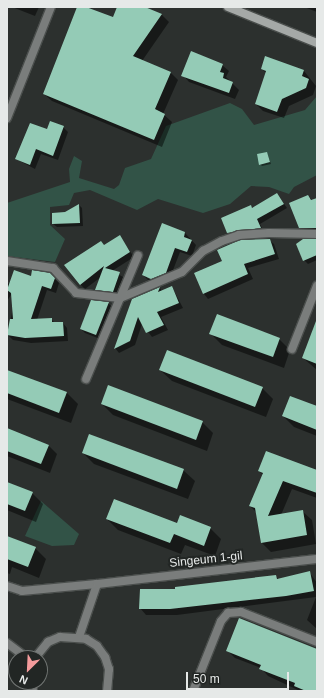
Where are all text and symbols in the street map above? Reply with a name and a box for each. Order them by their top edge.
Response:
street label: Singeum 1-gil [169,549,243,571]
north arrow [8,650,48,690]
scale bar [188,664,291,690]
text: 50 m [193,672,220,686]
text: N [17,673,30,687]

